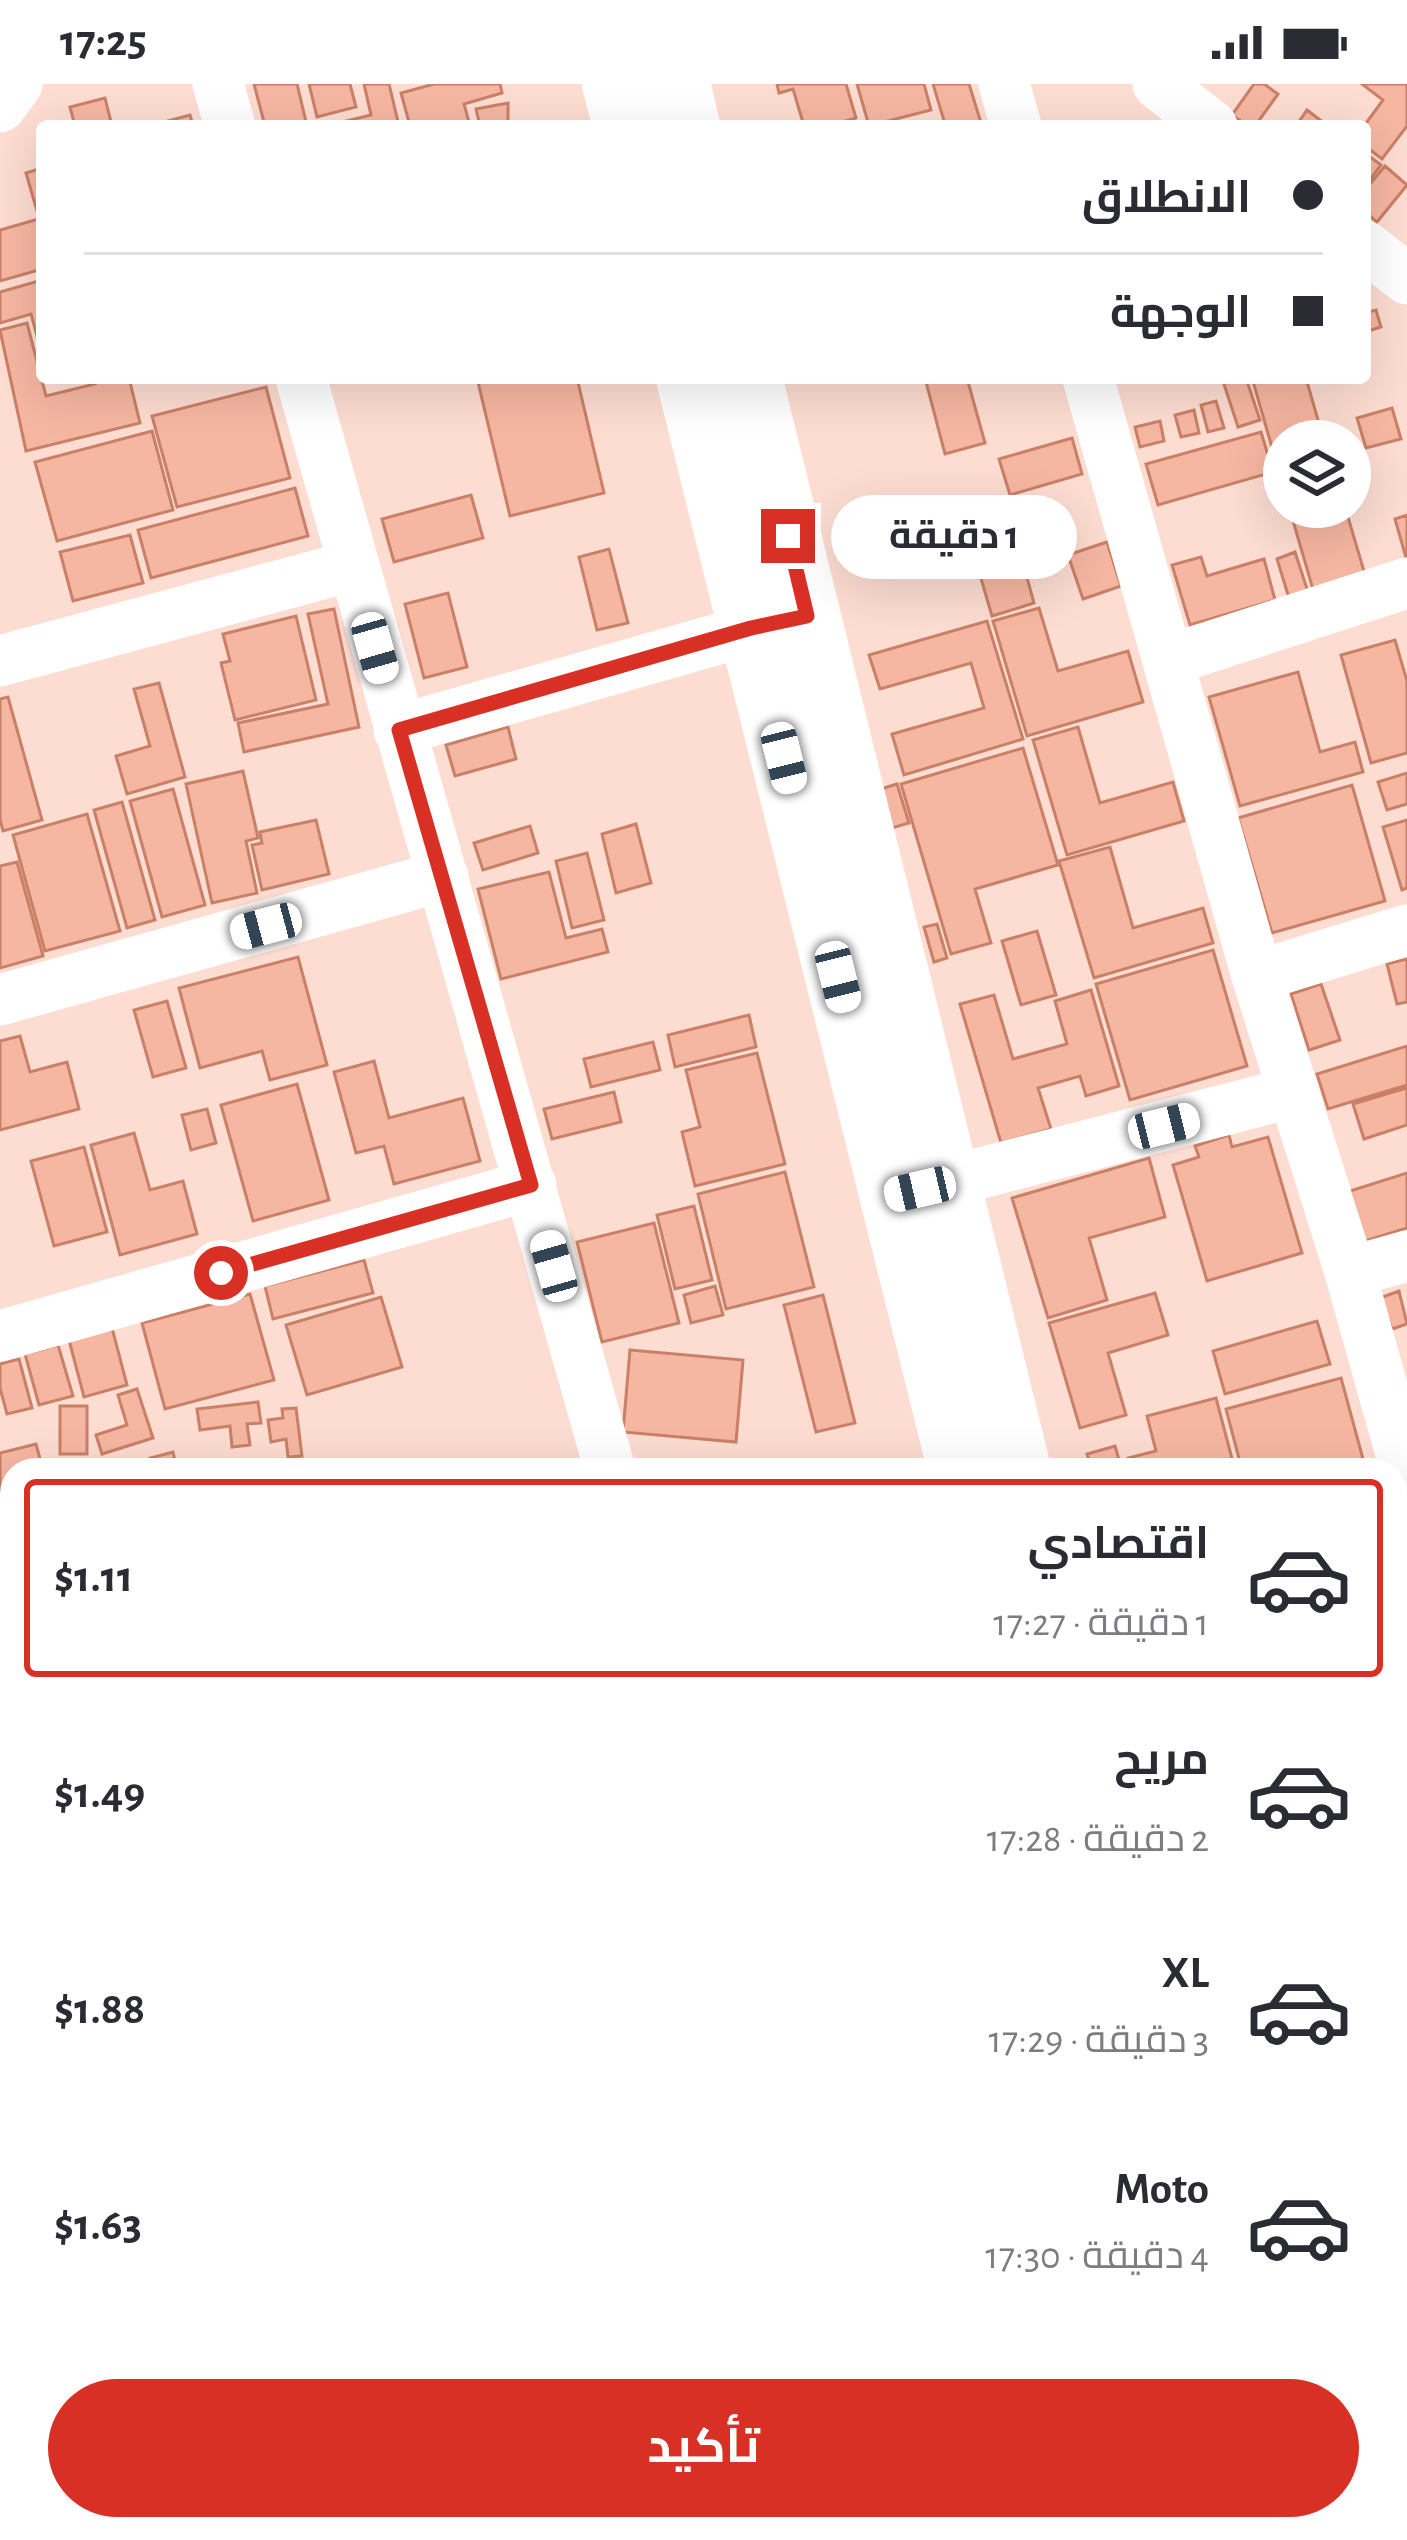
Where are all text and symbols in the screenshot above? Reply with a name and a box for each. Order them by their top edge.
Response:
text: 17:25 [60,19,147,64]
text: الانطلاق [1082,176,1251,221]
text: الوجهة [1110,291,1251,336]
map controls [1263,420,1371,528]
button: layers [1263,420,1371,528]
callout: 1 دقيقة [830,494,1076,578]
route end [761,509,815,563]
text: 1 دقيقة [889,517,1019,556]
car [348,608,402,688]
car [758,719,810,797]
car [227,899,305,953]
car [812,938,864,1016]
car [1125,1100,1203,1152]
car [881,1163,959,1215]
car [527,1226,581,1306]
route start [194,1246,248,1300]
text: اقتصادي [1028,1522,1209,1567]
icon: car [1245,1524,1353,1632]
text: $1.11 [54,1555,133,1600]
text: 1 دقيقة · 17:27 [993,1604,1209,1643]
text: مريح [1114,1738,1209,1783]
icon: car [1245,1740,1353,1848]
text: $1.49 [54,1771,145,1816]
text: 2 دقيقة · 17:28 [987,1820,1209,1859]
text: XL [1161,1951,1209,1996]
icon: car [1245,1956,1353,2064]
text: $1.88 [54,1987,145,2032]
text: 3 دقيقة · 17:29 [989,2021,1209,2060]
text: Moto [1114,2167,1209,2212]
icon: car [1245,2172,1353,2280]
text: $1.63 [54,2203,142,2248]
text: 4 دقيقة · 17:30 [985,2237,1209,2276]
button: تأكيد [48,2379,1359,2517]

